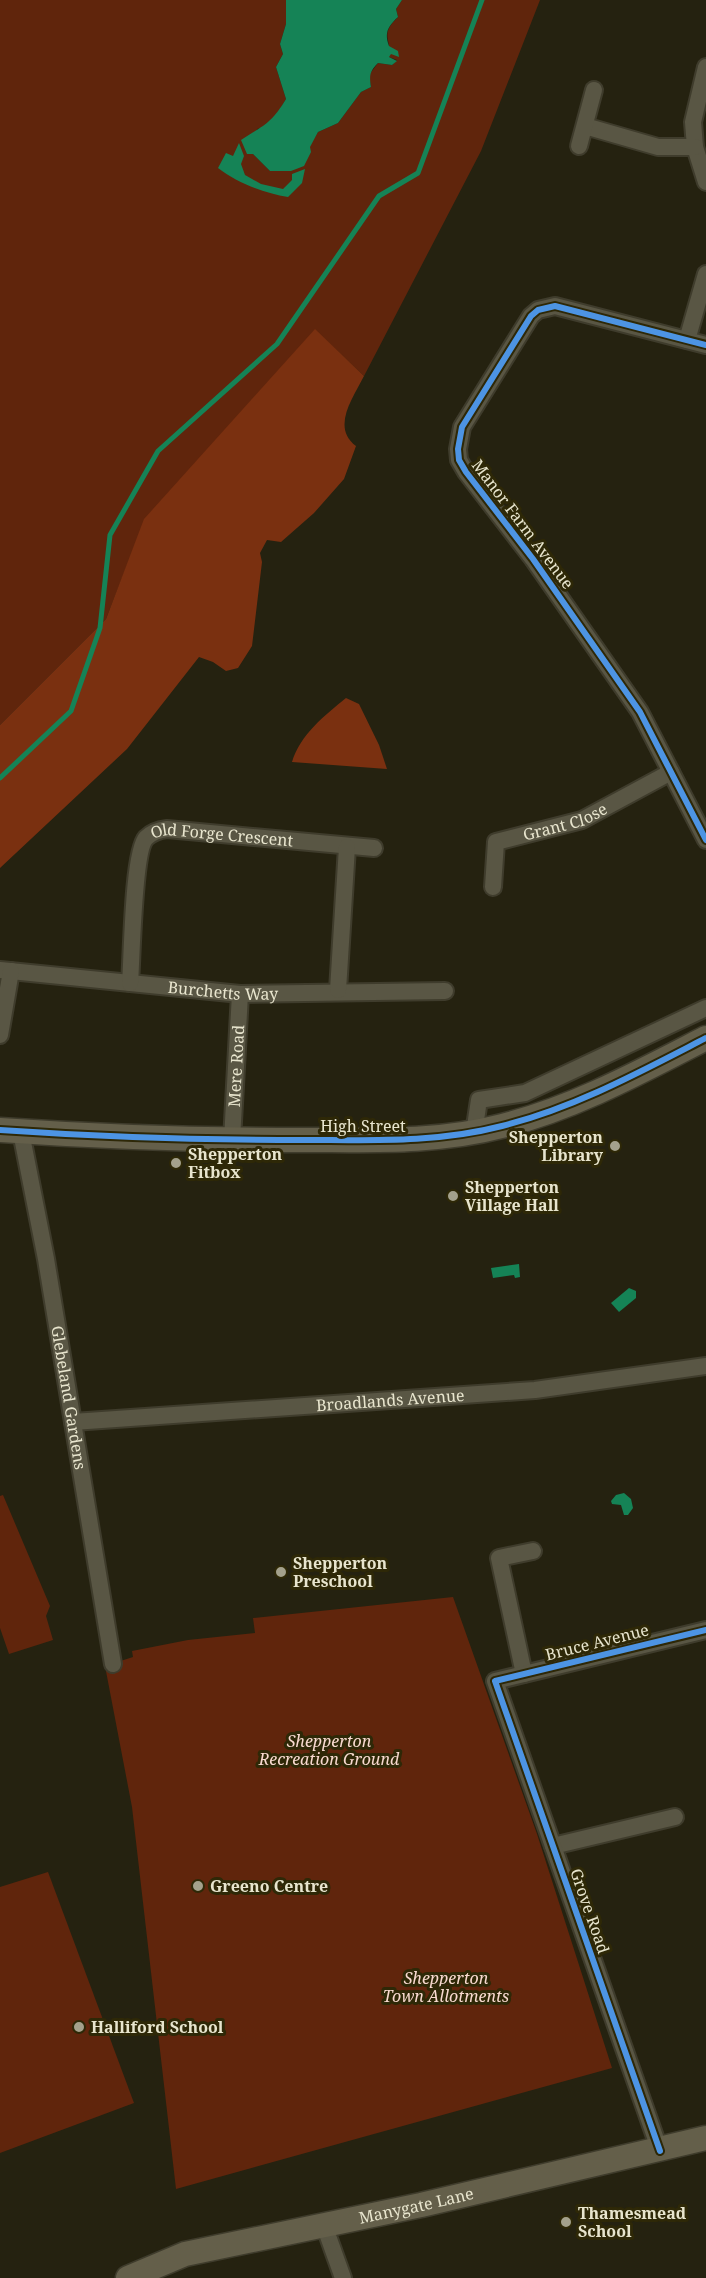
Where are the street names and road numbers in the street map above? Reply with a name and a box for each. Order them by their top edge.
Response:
street label: Manor Farm Avenue [467,455,579,593]
street label: Grant Close [520,798,611,846]
street label: Old Forge Crescent [147,818,295,852]
street label: Burchetts Way [167,976,279,1005]
street label: Mere Road [223,1024,249,1108]
street label: High Street [320,1115,406,1137]
street label: Glebeland Gardens [46,1324,92,1471]
street label: Broadlands Avenue [315,1384,465,1416]
street label: Bruce Avenue [543,1619,651,1665]
street label: Grove Road [565,1865,615,1957]
street label: Manygate Lane [357,2182,476,2229]

